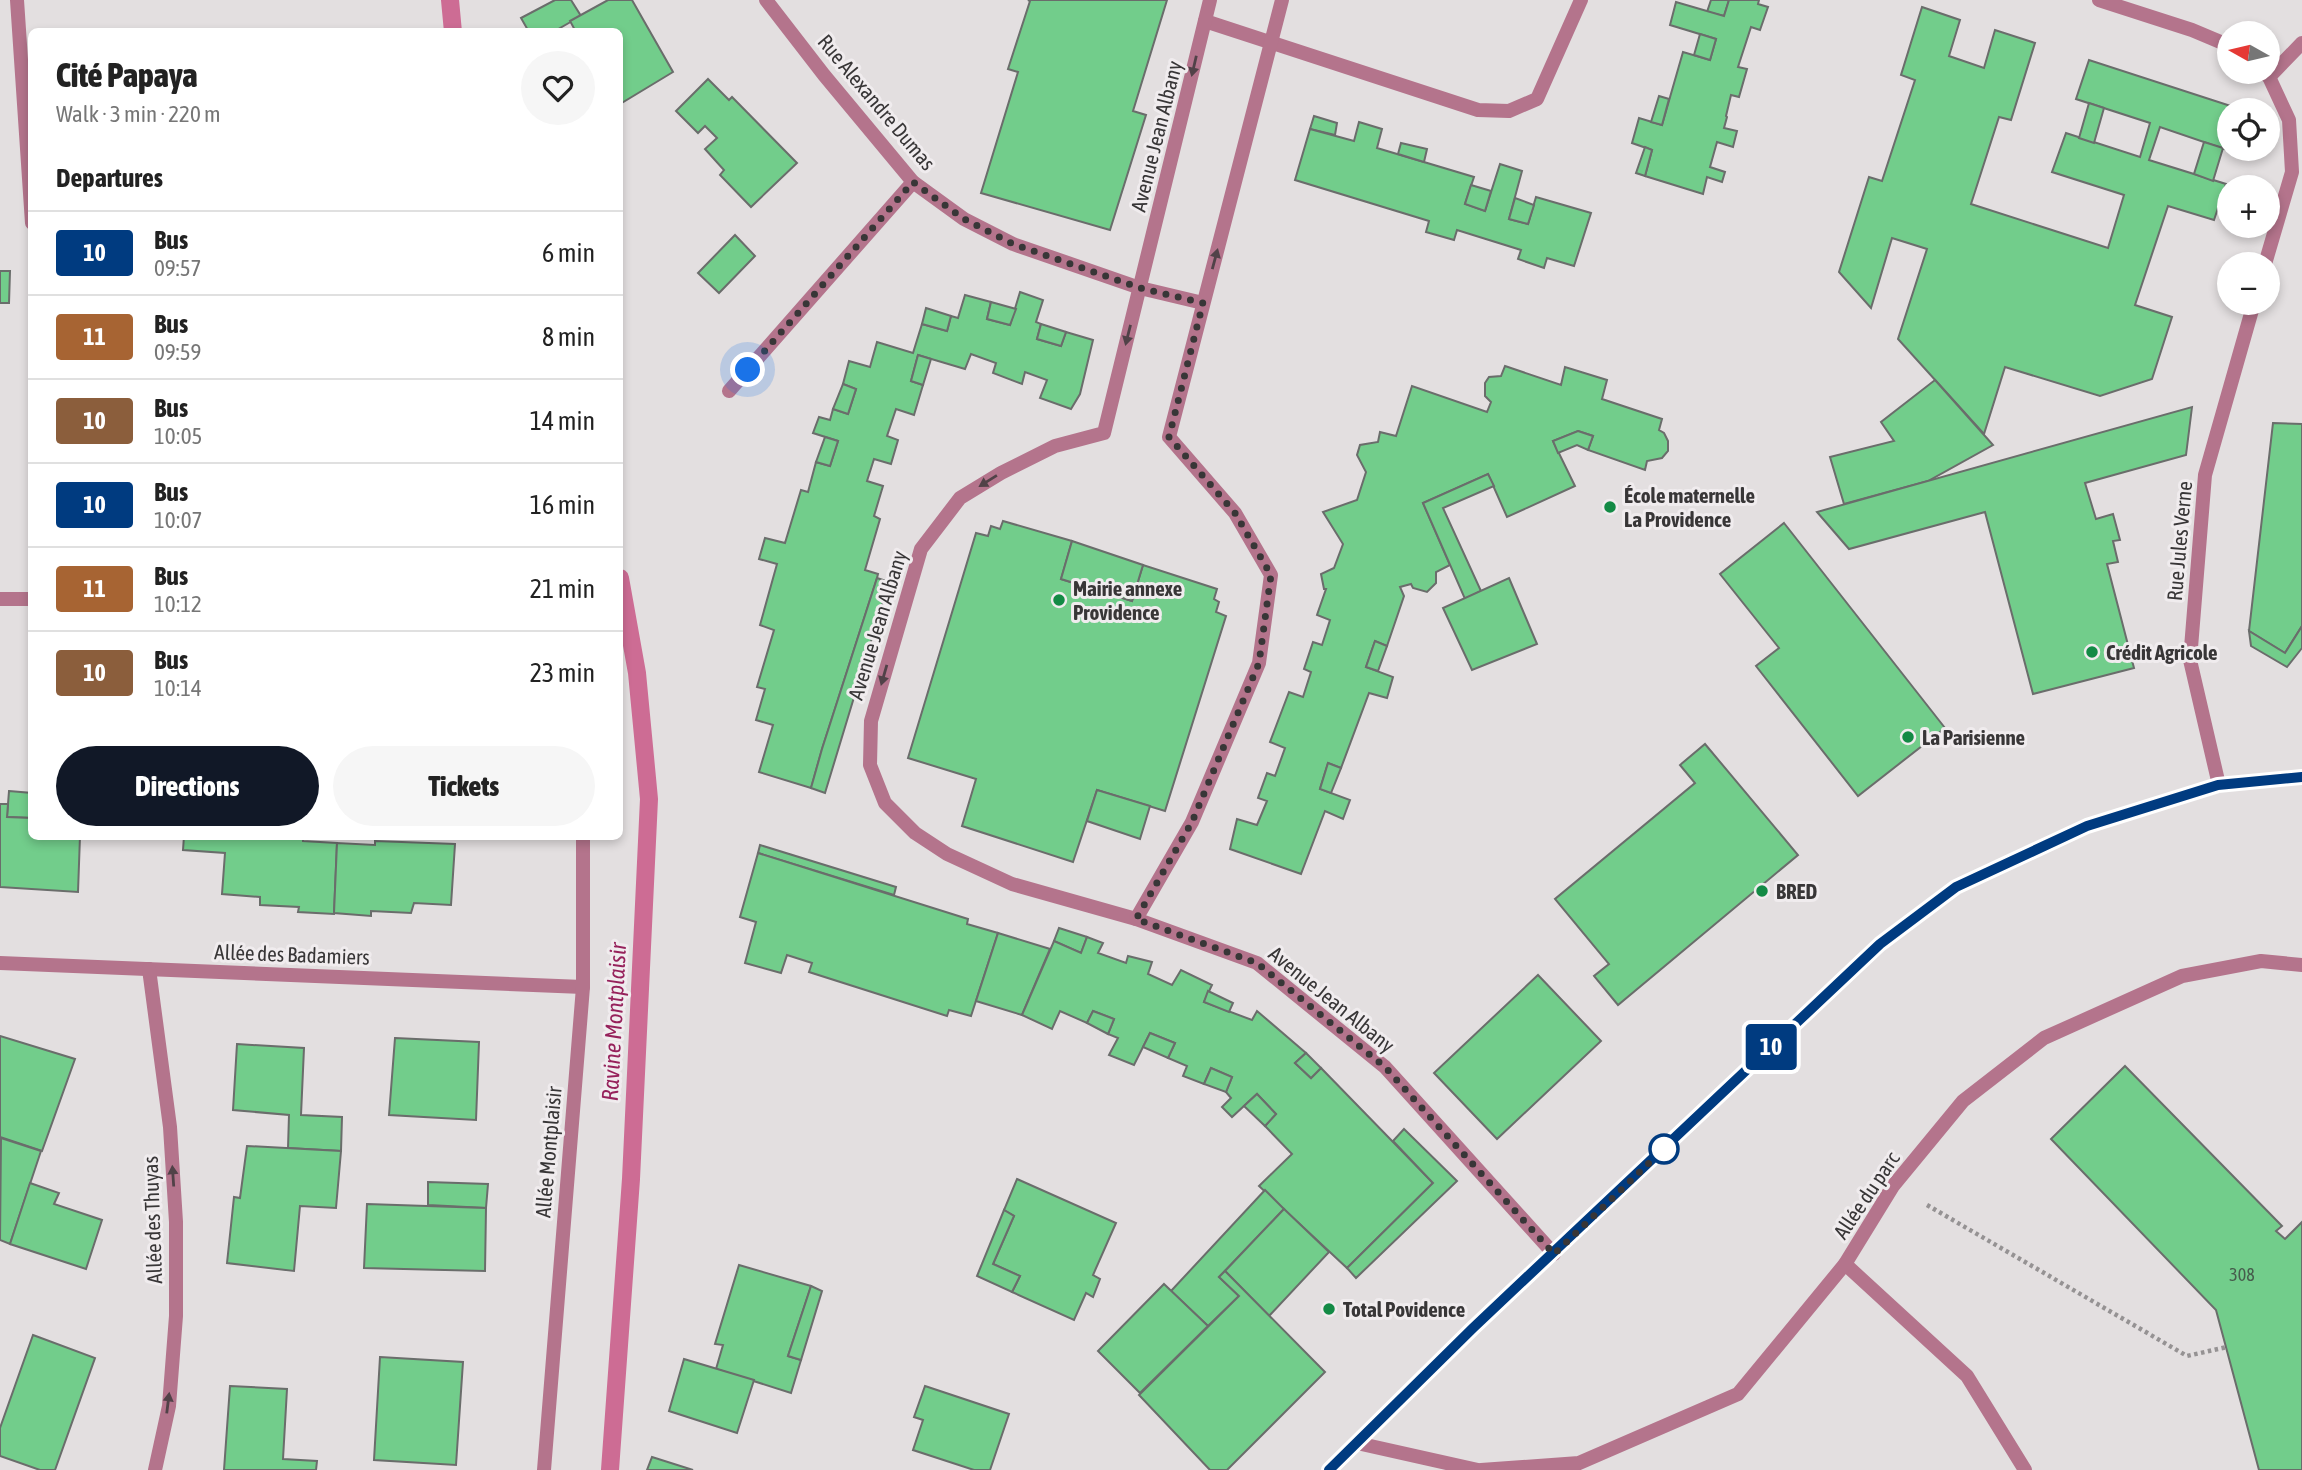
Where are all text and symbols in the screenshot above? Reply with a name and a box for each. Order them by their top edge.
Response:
north arrow [2217,21,2280,84]
map controls [2217,21,2280,315]
street label: Rue Alexandre Dumas [813,29,941,175]
button: heart [521,51,595,125]
one-way arrow [1188,55,1199,77]
text: Cité Papaya [56,56,198,94]
street label: Avenue Jean Albany [1126,58,1186,214]
button: locate [2217,98,2280,161]
text: Walk · 3 min · 220 m [56,101,220,127]
text: Departures [56,163,163,193]
button: + [2217,175,2280,238]
text: Bus [154,225,188,255]
text: 6 min [542,238,595,268]
text: 10 [83,239,106,266]
one-way arrow [1210,248,1221,270]
button: − [2217,252,2280,315]
text: 09:57 [154,255,201,281]
text: Bus [154,309,188,339]
text: 8 min [542,322,595,352]
text: 11 [83,323,106,350]
one-way arrow [1122,324,1133,346]
text: 09:59 [154,339,201,365]
your location [730,352,765,387]
text: Bus [154,393,188,423]
text: 14 min [530,406,595,436]
text: 10 [83,407,106,434]
text: 10:05 [154,423,202,449]
one-way arrow [978,474,997,487]
text: Bus [154,477,188,507]
street label: Rue Jules Verne [2162,480,2196,602]
place label: École maternelle La Providence [1624,483,1755,531]
text: 16 min [530,490,595,520]
text: 10 [83,491,106,518]
marker: École maternelle La Providence [1602,499,1618,515]
text: 10:07 [154,507,202,533]
street label: Avenue Jean Albany [843,547,911,702]
text: Bus [154,561,188,591]
text: 21 min [530,574,595,604]
text: 11 [83,575,106,602]
place label: Mairie annexe Providence [1073,576,1182,624]
text: 10:12 [154,591,202,617]
marker: Mairie annexe Providence [1051,592,1067,608]
place label: Crédit Agricole [2106,640,2218,664]
marker: Crédit Agricole [2084,644,2100,660]
text: Bus [154,645,188,675]
text: 23 min [530,658,595,688]
text: 10 [83,659,106,686]
one-way arrow [879,664,889,685]
text: 10:14 [154,675,202,701]
place label: La Parisienne [1922,725,2025,749]
marker: La Parisienne [1900,729,1916,745]
button: Directions [56,746,319,826]
button: Tickets [333,746,595,826]
place label: BRED [1776,879,1817,903]
marker: BRED [1754,883,1770,899]
street label: Allée des Badamiers [214,939,370,969]
water label: Ravine Montplaisir [597,941,631,1102]
street label: Avenue Jean Albany [1264,941,1400,1057]
line badge: 10 [1740,1024,1802,1070]
text: 10 [1760,1033,1782,1060]
street label: Allée Montplaisir [530,1085,566,1219]
unlabelled marker [1649,1134,1679,1164]
street label: Allée du parc [1828,1147,1904,1243]
street label: Allée des Thuyas [138,1156,166,1284]
one-way arrow [167,1165,178,1187]
house number: 308 [2229,1264,2255,1285]
place label: Total Povidence [1343,1297,1465,1321]
marker: Total Povidence [1321,1301,1337,1317]
one-way arrow [163,1392,174,1414]

